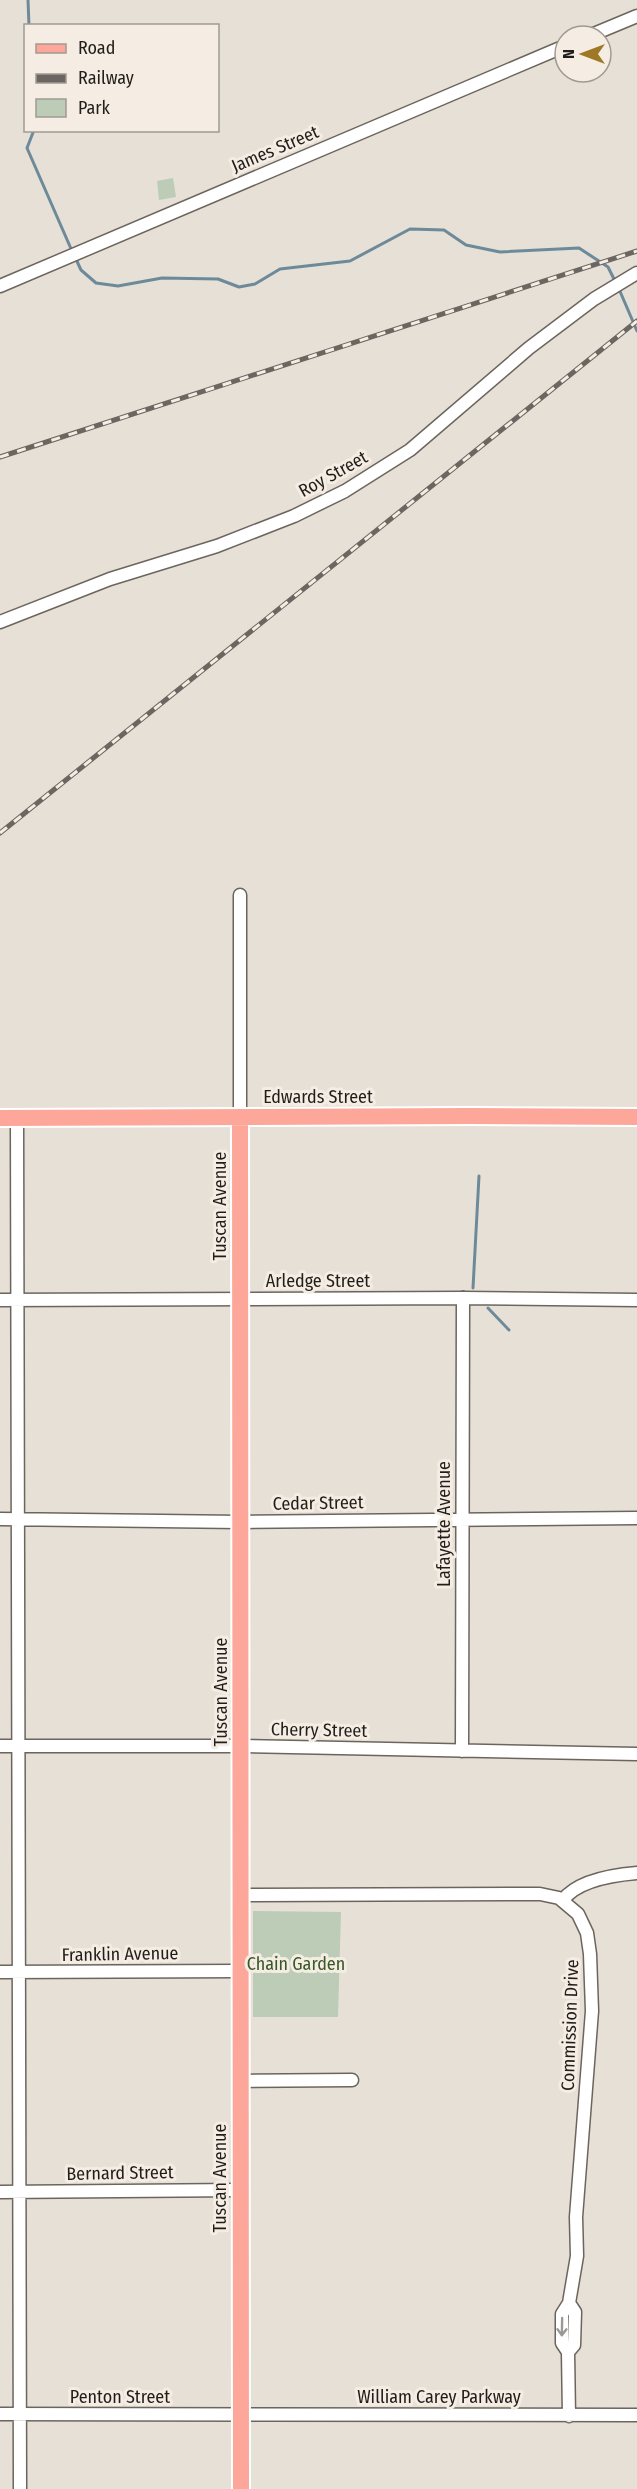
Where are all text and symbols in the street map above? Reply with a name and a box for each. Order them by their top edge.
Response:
legend [24,24,219,132]
north arrow [553,24,613,84]
text: Road [78,37,115,59]
text: N [559,49,578,59]
text: Railway [78,67,134,89]
text: Park [78,97,111,119]
street label: James Street [228,121,322,177]
street label: Roy Street [295,446,371,502]
street label: Edwards Street [263,1086,373,1108]
street label: Tuscan Avenue [209,1151,231,1260]
street label: Arledge Street [266,1270,370,1292]
street label: Lafayette Avenue [433,1461,455,1587]
street label: Cedar Street [272,1491,364,1515]
street label: Tuscan Avenue [210,1637,232,1746]
street label: Cherry Street [271,1718,368,1742]
street label: Franklin Avenue [61,1942,179,1966]
park label: Chain Garden [247,1953,345,1975]
street label: Commission Drive [557,1959,583,2091]
street label: Tuscan Avenue [209,2123,231,2232]
street label: Bernard Street [66,2161,174,2185]
one-way arrow [556,2317,568,2337]
street label: Penton Street [70,2386,170,2408]
street label: William Carey Parkway [357,2386,521,2408]

